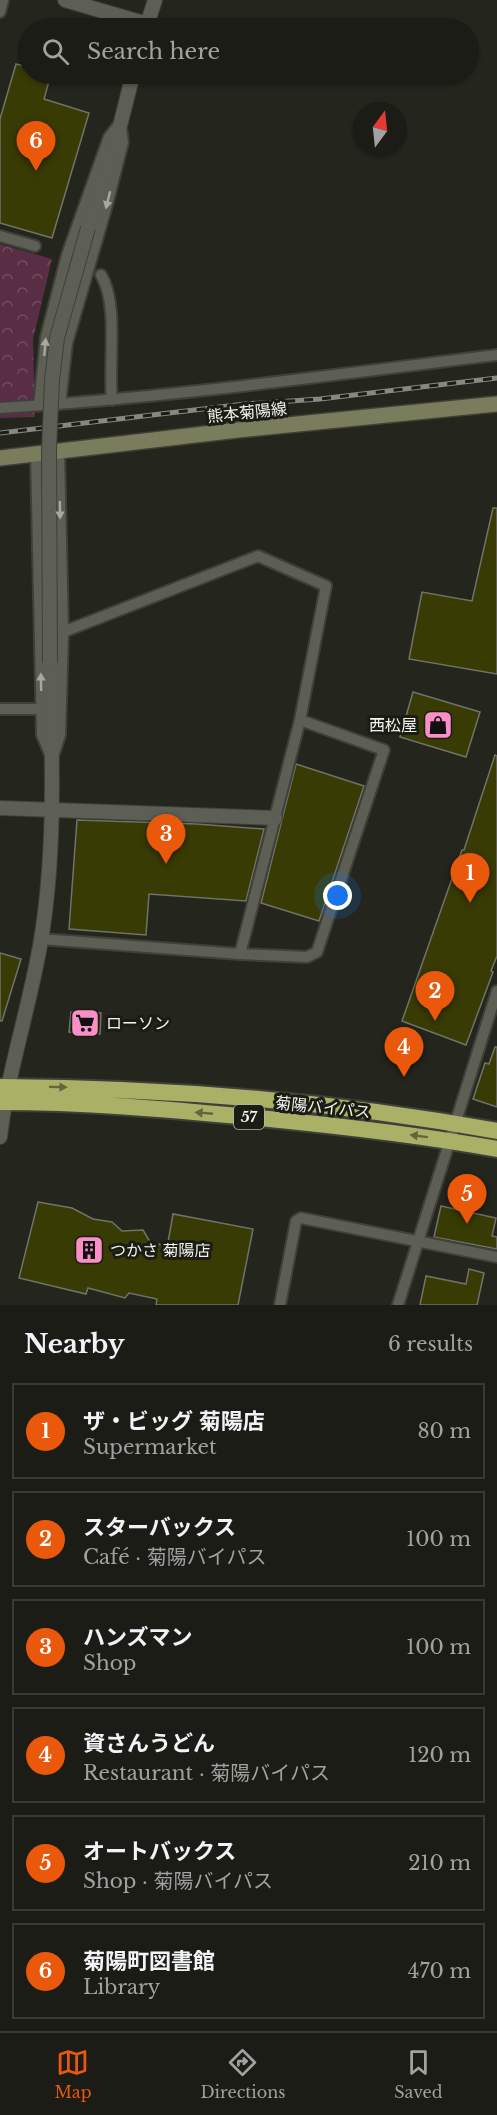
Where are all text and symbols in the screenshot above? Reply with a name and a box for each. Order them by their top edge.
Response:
search box [18,18,479,84]
icon: search [39,35,72,68]
text: Search here [87,38,220,65]
north arrow [353,102,407,156]
pin: 6 [16,122,56,171]
one-way arrow [103,191,112,209]
one-way arrow [40,338,50,357]
street label: 熊本菊陽線 [206,398,288,426]
one-way arrow [56,500,65,519]
one-way arrow [36,673,46,692]
shop icon: 西松屋 [422,709,454,741]
place label: 西松屋 [369,715,417,735]
pin: 3 [146,814,186,864]
pin: 1 [450,854,490,903]
your location [323,881,352,910]
pin: 2 [416,972,454,1021]
supermarket icon: ローソン [69,1007,101,1039]
place label: ローソン [106,1013,170,1033]
pin: 4 [384,1028,424,1077]
one-way arrow [49,1082,68,1092]
street label: 菊陽バイパス [274,1092,372,1122]
road number: 57 [234,1105,264,1129]
one-way arrow [194,1108,213,1118]
one-way arrow [409,1131,428,1141]
pin: 5 [448,1174,486,1224]
building icon: つかさ 菊陽店 [73,1234,105,1266]
place label: つかさ 菊陽店 [110,1240,211,1260]
text: Nearby [24,1328,125,1360]
text: 6 results [388,1332,473,1356]
text: ザ・ビッグ 菊陽店 [83,1408,265,1435]
text: 1 [41,1419,50,1443]
text: 80 m [417,1419,471,1443]
text: Supermarket [83,1435,217,1459]
text: スターバックス [83,1514,236,1541]
text: 2 [39,1527,52,1551]
text: 100 m [406,1527,471,1551]
text: Café · 菊陽バイパス [83,1545,266,1569]
text: ハンズマン [83,1624,193,1651]
text: 3 [39,1635,52,1659]
text: 100 m [406,1635,471,1659]
text: Shop [83,1651,136,1675]
text: 資さんうどん [83,1730,215,1757]
text: 4 [39,1743,52,1767]
text: 120 m [408,1743,471,1767]
text: Restaurant · 菊陽バイパス [83,1761,330,1785]
text: オートバックス [83,1838,236,1865]
text: 5 [40,1851,51,1875]
text: 210 m [408,1851,471,1875]
text: Shop · 菊陽バイパス [83,1869,273,1893]
text: 菊陽町図書館 [83,1948,215,1975]
text: 6 [39,1959,52,1983]
text: 470 m [408,1959,471,1983]
text: Library [83,1975,160,1999]
tab: Map [54,2046,92,2102]
tab: Directions [200,2046,285,2102]
tab: Saved [394,2046,443,2102]

